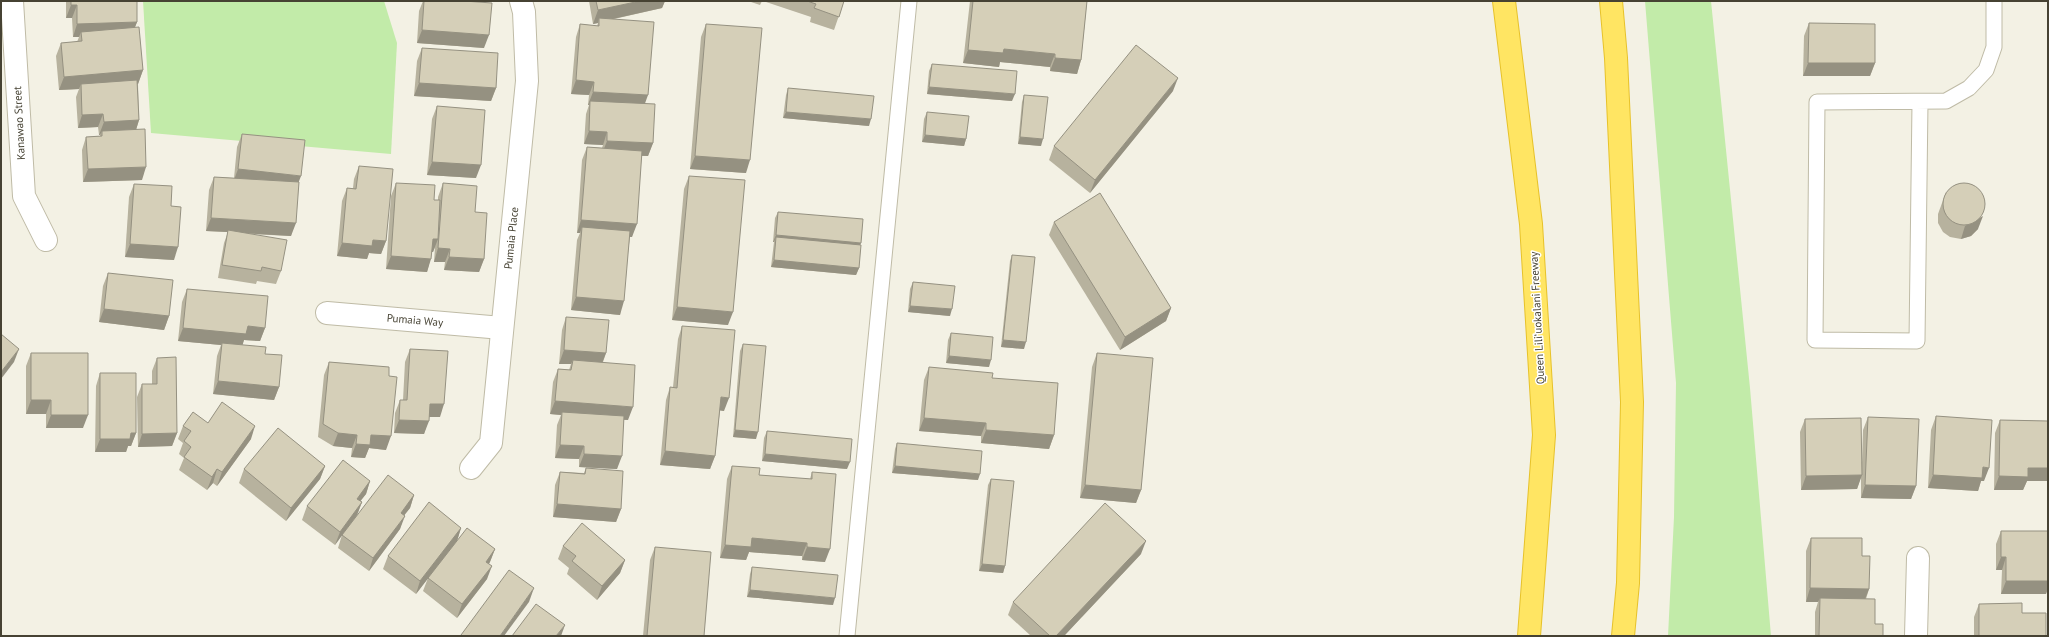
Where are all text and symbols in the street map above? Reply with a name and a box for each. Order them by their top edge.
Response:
street label: Kanawao Street [10,86,28,160]
street label: Pumaia Place [501,206,521,270]
street label: Queen Liliʻuokalani Freeway [1526,250,1547,385]
street label: Pumaia Way [386,311,445,330]

